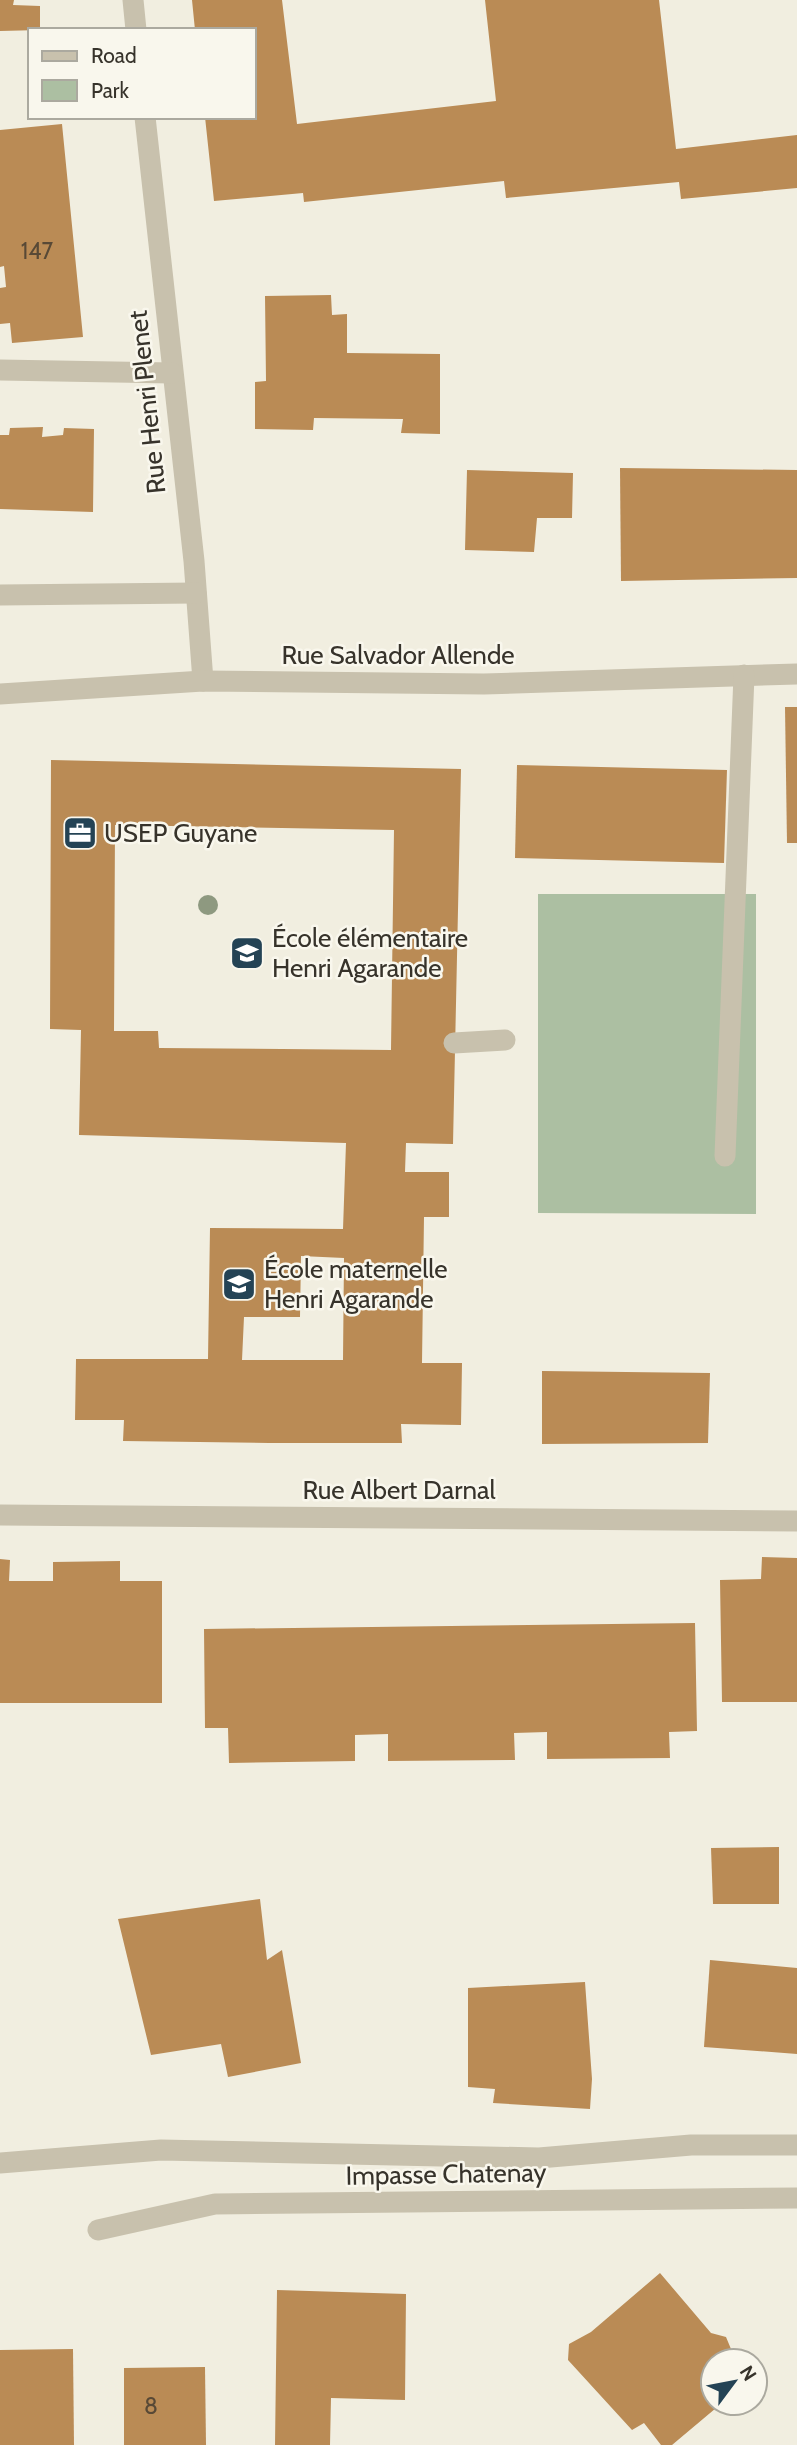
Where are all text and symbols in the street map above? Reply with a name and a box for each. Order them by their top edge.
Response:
legend [28,28,256,119]
text: Road [91,43,137,68]
text: Park [91,78,129,103]
house number: 147 [21,237,54,265]
street label: Rue Henri Plenet [121,308,173,495]
street label: Rue Salvador Allende [281,639,515,671]
office icon: USEP Guyane [61,814,99,852]
place label: USEP Guyane [104,817,257,849]
place label: École élémentaire Henri Agarande [272,922,468,984]
school or university icon: École élémentaire Henri Agarande [228,934,266,972]
place label: École maternelle Henri Agarande [264,1253,448,1315]
school or university icon: École maternelle Henri Agarande [220,1265,258,1303]
street label: Rue Albert Darnal [302,1474,496,1506]
street label: Impasse Chatenay [345,2156,547,2192]
north arrow [699,2347,769,2417]
text: N [735,2361,761,2385]
house number: 8 [144,2392,158,2420]

